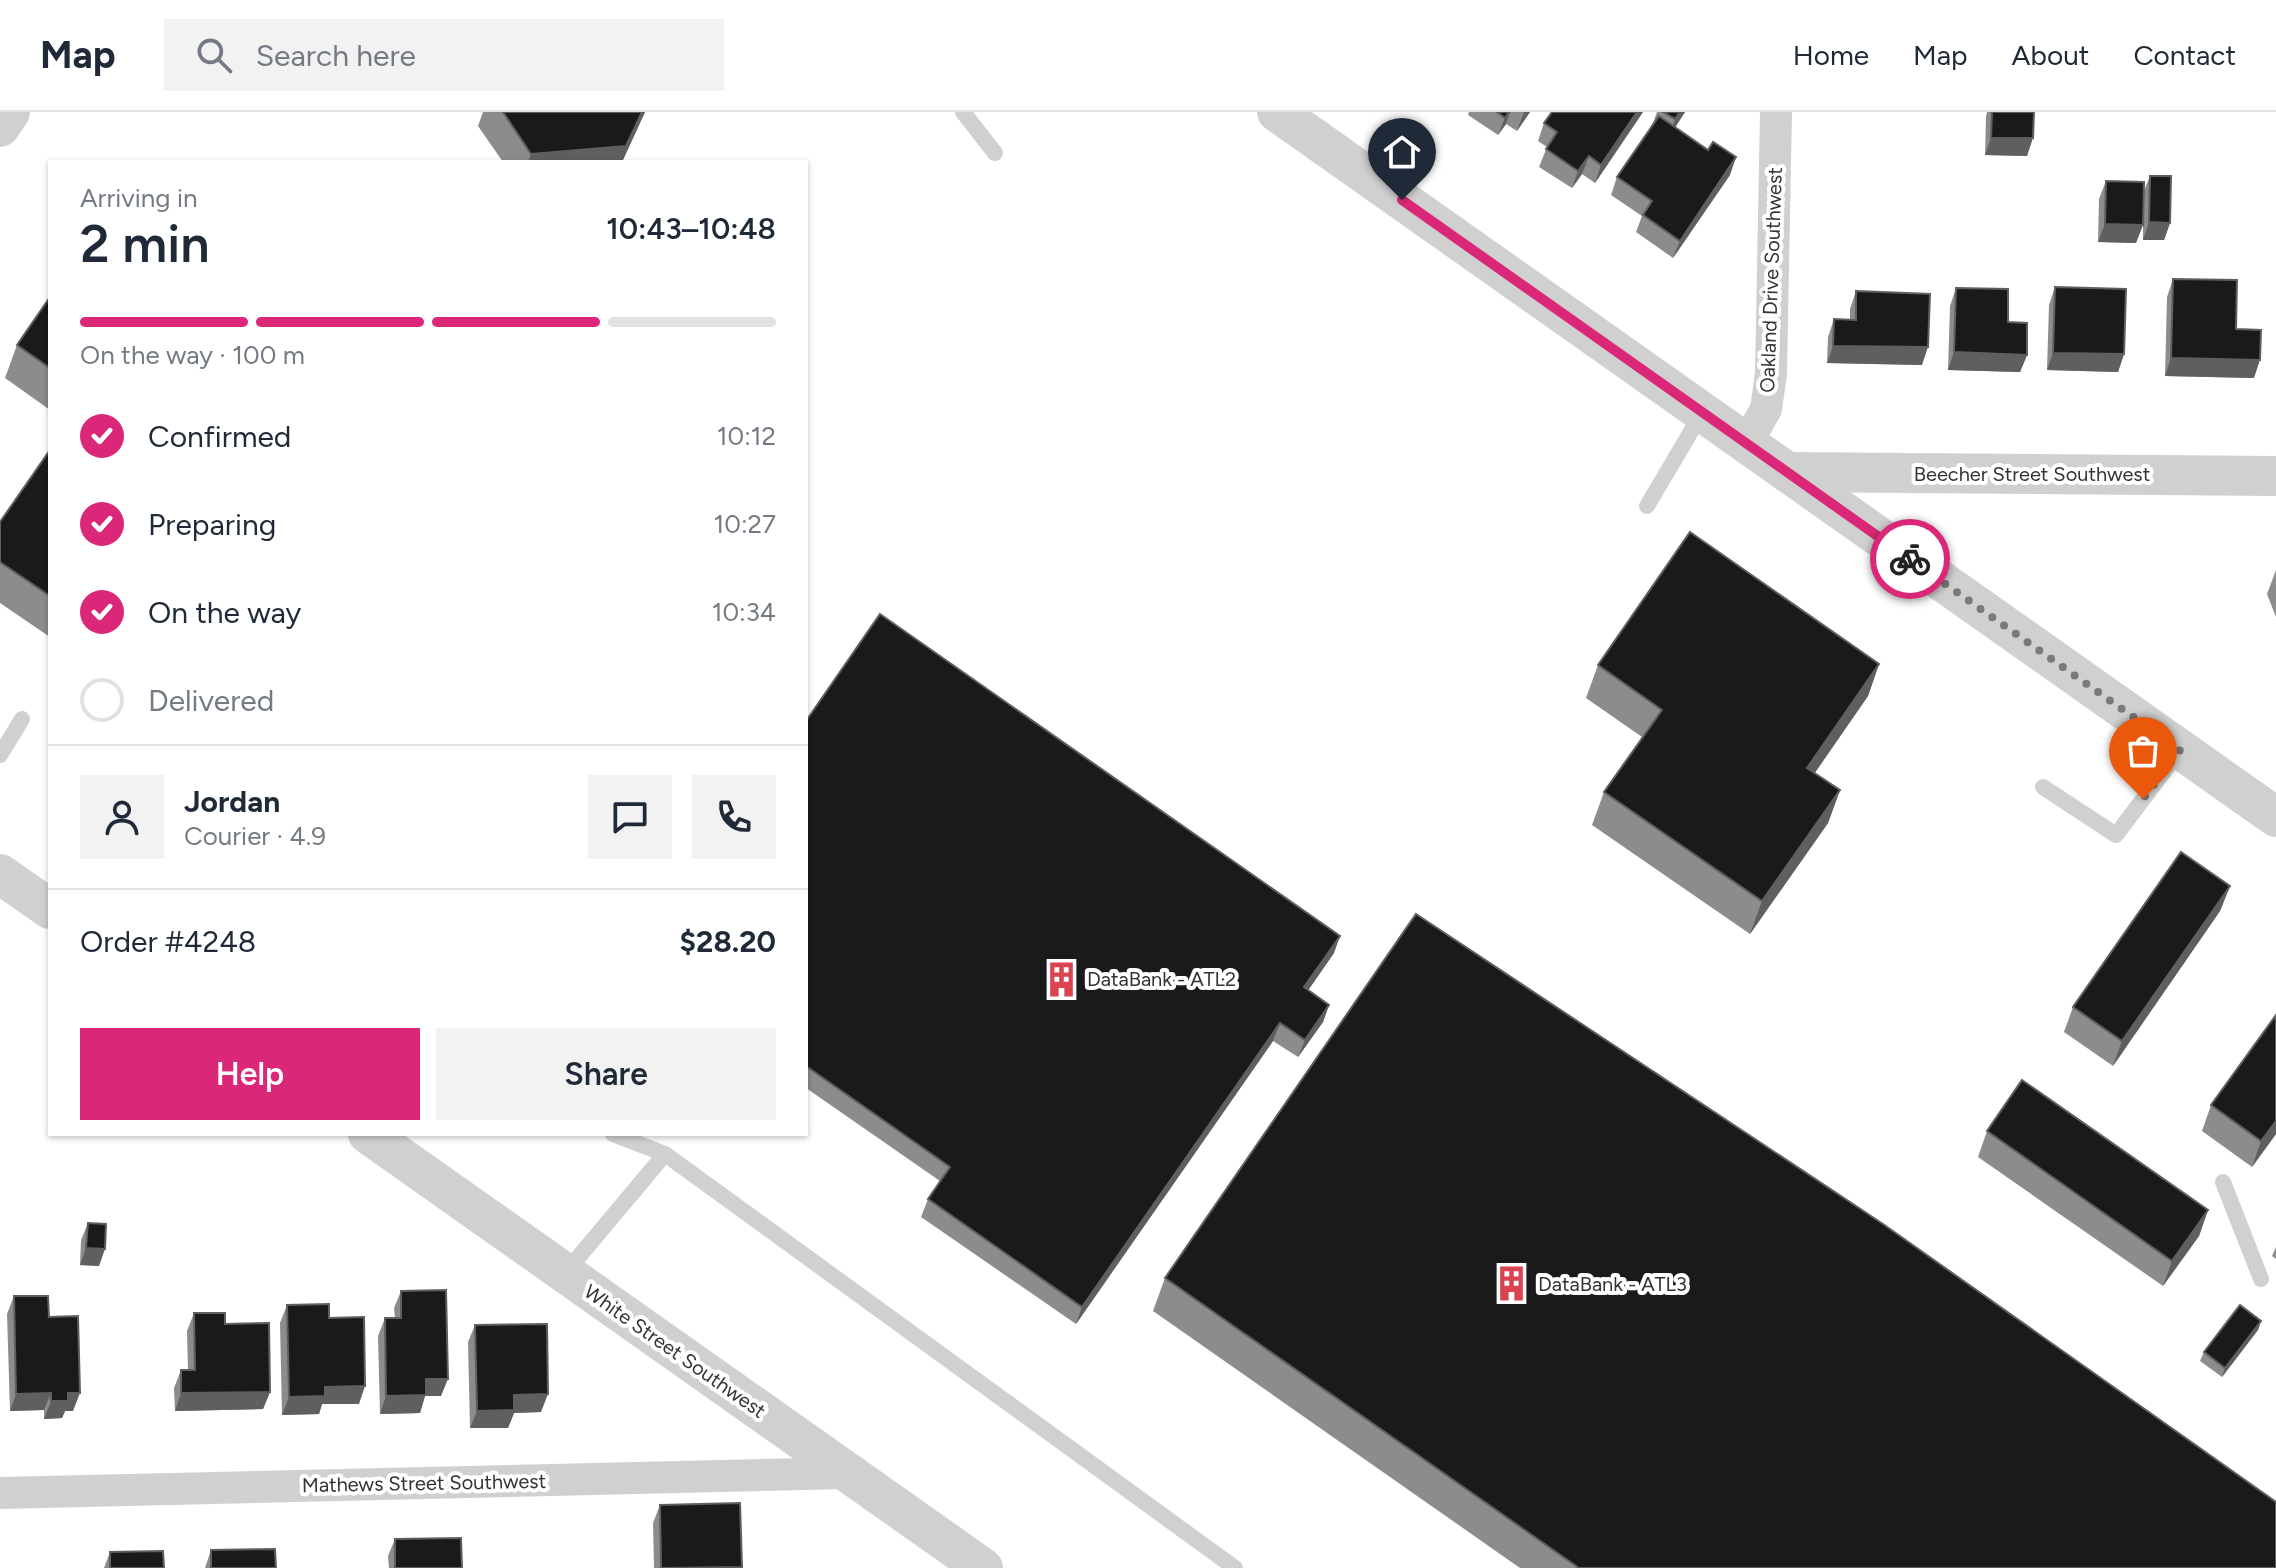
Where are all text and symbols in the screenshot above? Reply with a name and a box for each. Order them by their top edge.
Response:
search box [164,19,724,91]
text: Map [40,32,116,78]
icon: search [192,33,236,77]
text: Search here [256,37,416,74]
text: Home [1793,38,1869,72]
text: Map [1913,38,1968,72]
text: About [2012,38,2089,72]
text: Contact [2133,38,2236,72]
pin [1368,118,1436,200]
icon: home [1380,130,1424,174]
street label: Oakland Drive Southwest [1755,167,1787,393]
text: Arriving in [80,182,198,214]
text: 10:43–10:48 [606,210,776,247]
text: 2 min [80,213,209,275]
text: On the way · 100 m [80,339,305,371]
icon: check [80,414,124,458]
text: Confirmed [148,418,291,455]
text: 10:12 [717,420,776,452]
street label: Beecher Street Southwest [1914,462,2150,486]
icon: check [80,502,124,546]
text: Preparing [148,506,276,543]
text: 10:27 [714,508,776,540]
courier [1870,519,1950,599]
icon: bike [1888,537,1932,581]
icon: check [80,590,124,634]
text: On the way [148,594,301,631]
text: 10:34 [712,596,776,628]
text: Delivered [148,682,274,719]
pin [2109,717,2177,799]
icon: bag [2121,729,2165,773]
button: person [80,775,164,859]
button: chat [588,775,672,859]
button: phone [692,775,776,859]
text: Jordan [184,783,280,820]
text: Courier · 4.9 [184,820,326,852]
text: Order #4248 [80,923,256,960]
text: $28.20 [679,923,776,960]
building icon: DataBank - ATL2 [1042,960,1080,998]
place label: DataBank - ATL2 [1087,967,1236,991]
button: Help [80,1028,420,1120]
button: Share [436,1028,776,1120]
building icon: DataBank - ATL3 [1493,1265,1531,1303]
place label: DataBank - ATL3 [1538,1272,1687,1296]
street label: White Street Southwest [580,1279,770,1423]
street label: Mathews Street Southwest [302,1469,546,1497]

